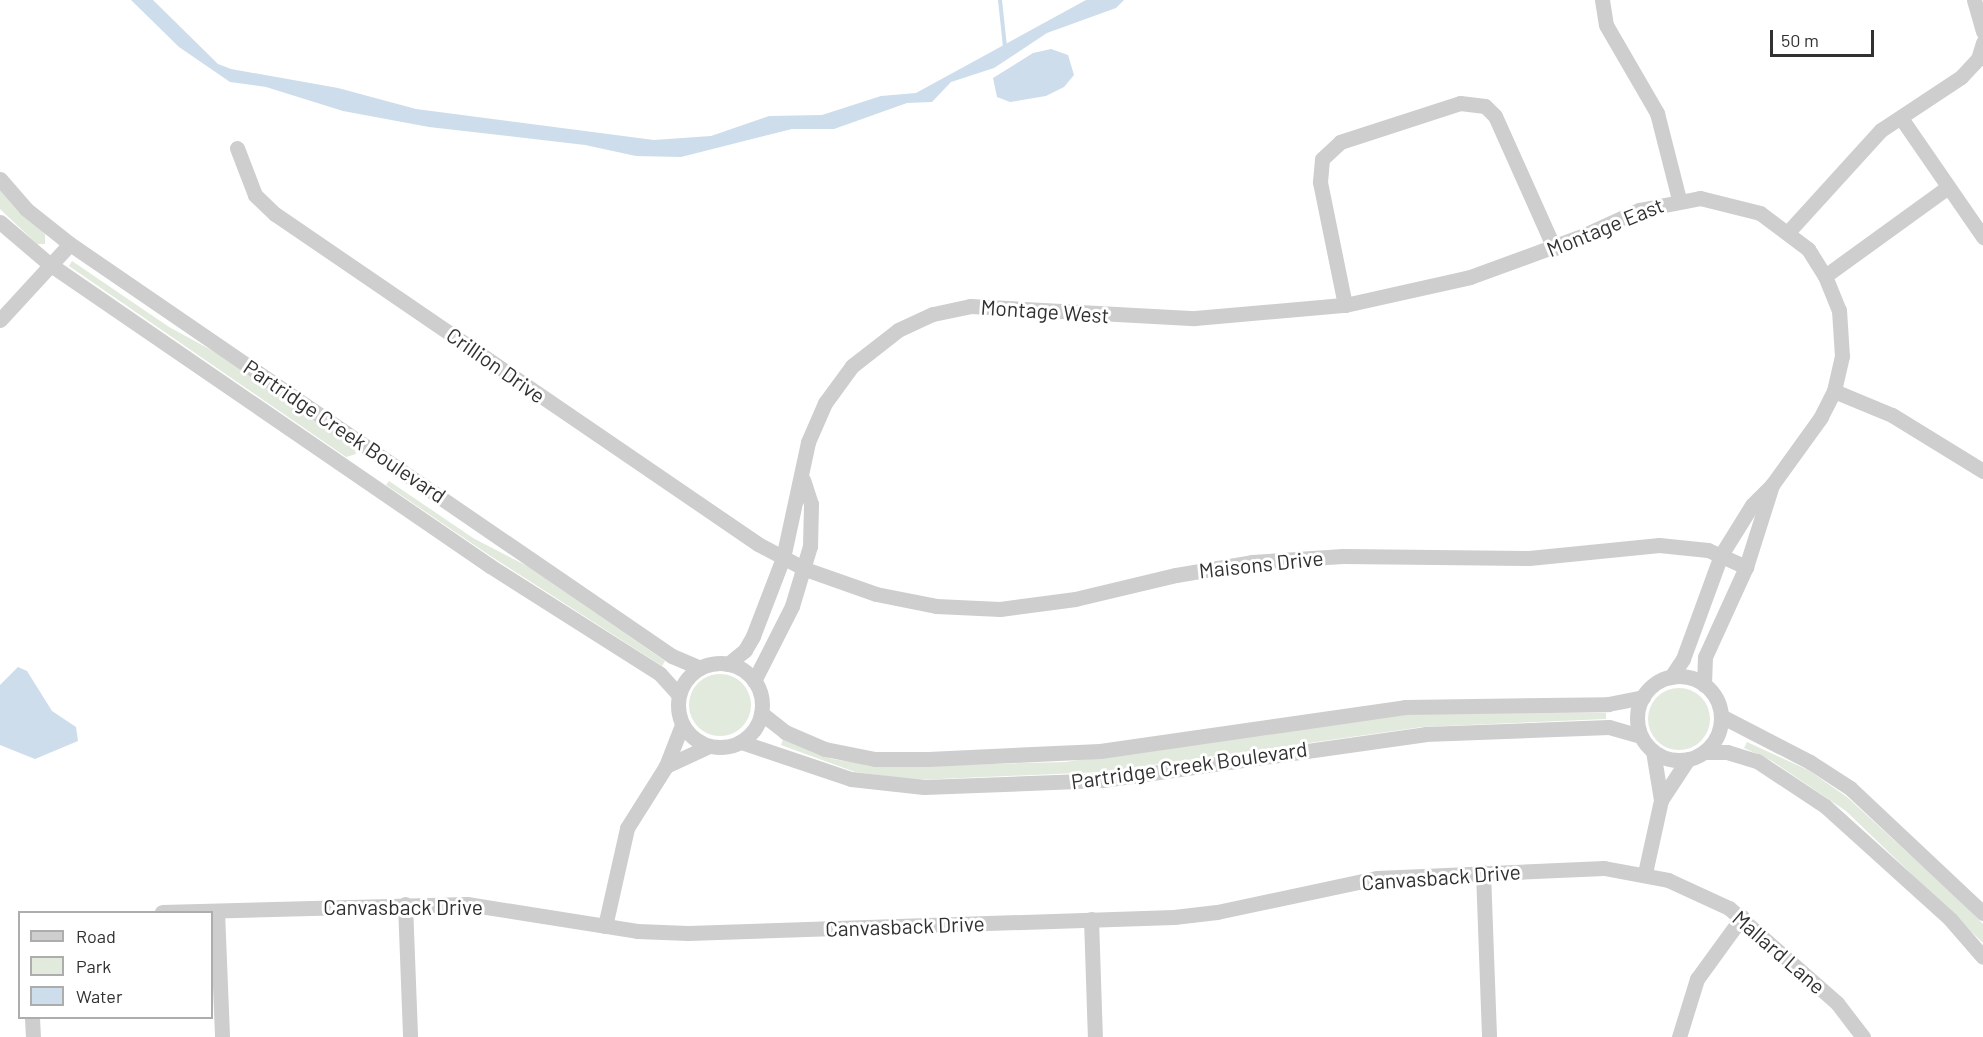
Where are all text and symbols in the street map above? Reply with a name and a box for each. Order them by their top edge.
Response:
scale bar [1773,18,1876,56]
text: 50 m [1781,29,1819,51]
street label: Montage East [1543,192,1667,262]
street label: Montage West [980,294,1110,328]
street label: Crillion Drive [442,322,550,408]
street label: Partridge Creek Boulevard [239,354,451,508]
street label: Maisons Drive [1197,545,1325,583]
street label: Partridge Creek Boulevard [1069,736,1309,794]
street label: Canvasback Drive [1360,859,1522,895]
street label: Canvasback Drive [323,894,483,920]
street label: Mallard Lane [1728,905,1830,999]
legend [18,911,213,1019]
street label: Canvasback Drive [825,911,985,941]
text: Road [76,925,116,947]
text: Park [76,955,111,977]
text: Water [76,985,123,1007]

